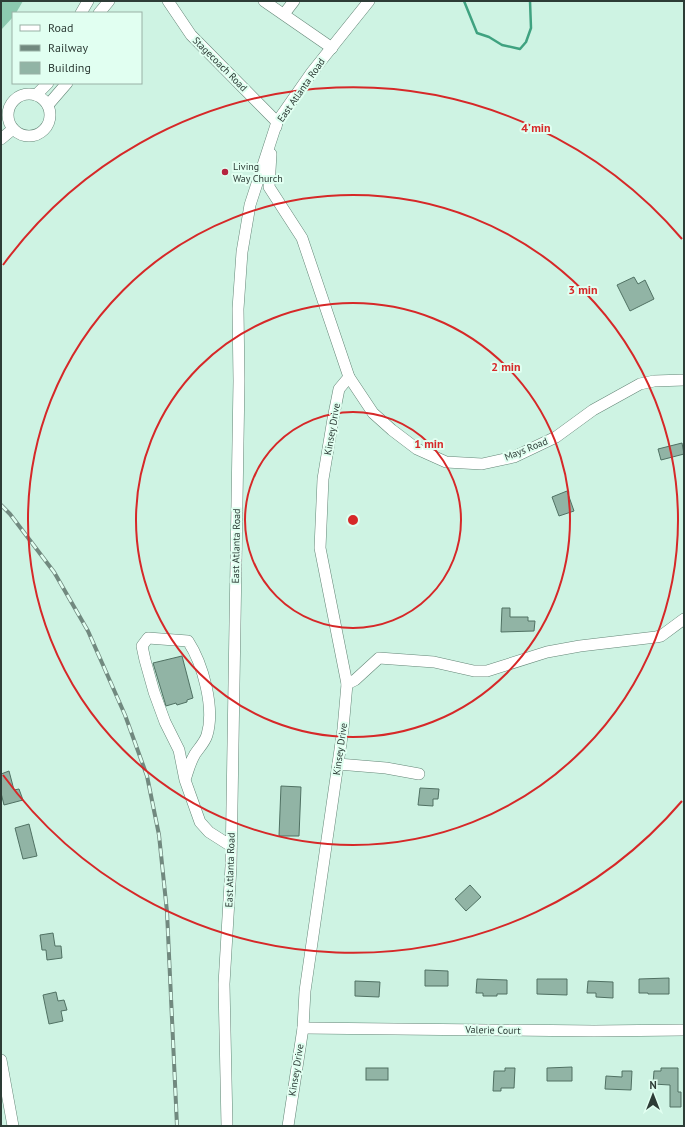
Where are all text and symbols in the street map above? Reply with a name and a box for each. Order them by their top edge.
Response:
legend [12,12,142,84]
text: Road [48,20,73,35]
street label: Stagecoach Road [190,34,250,94]
text: Railway [48,40,88,55]
street label: East Atlanta Road [274,56,328,124]
text: Building [48,60,91,75]
text: 4 min [521,120,551,135]
place label: Living Way Church [233,160,283,185]
marker: Living Way Church [220,167,230,177]
text: 3 min [568,282,598,297]
text: 2 min [491,359,521,374]
street label: Kinsey Drive [321,402,343,456]
street label: Mays Road [502,434,550,464]
text: 1 min [414,436,444,451]
street label: East Atlanta Road [229,508,243,584]
centre of rings [346,513,360,527]
street label: Kinsey Drive [330,722,350,776]
street label: East Atlanta Road [222,832,238,908]
street label: Valerie Court [464,1023,521,1037]
street label: Kinsey Drive [285,1043,307,1097]
north arrow [633,1075,673,1115]
text: N [649,1078,657,1092]

